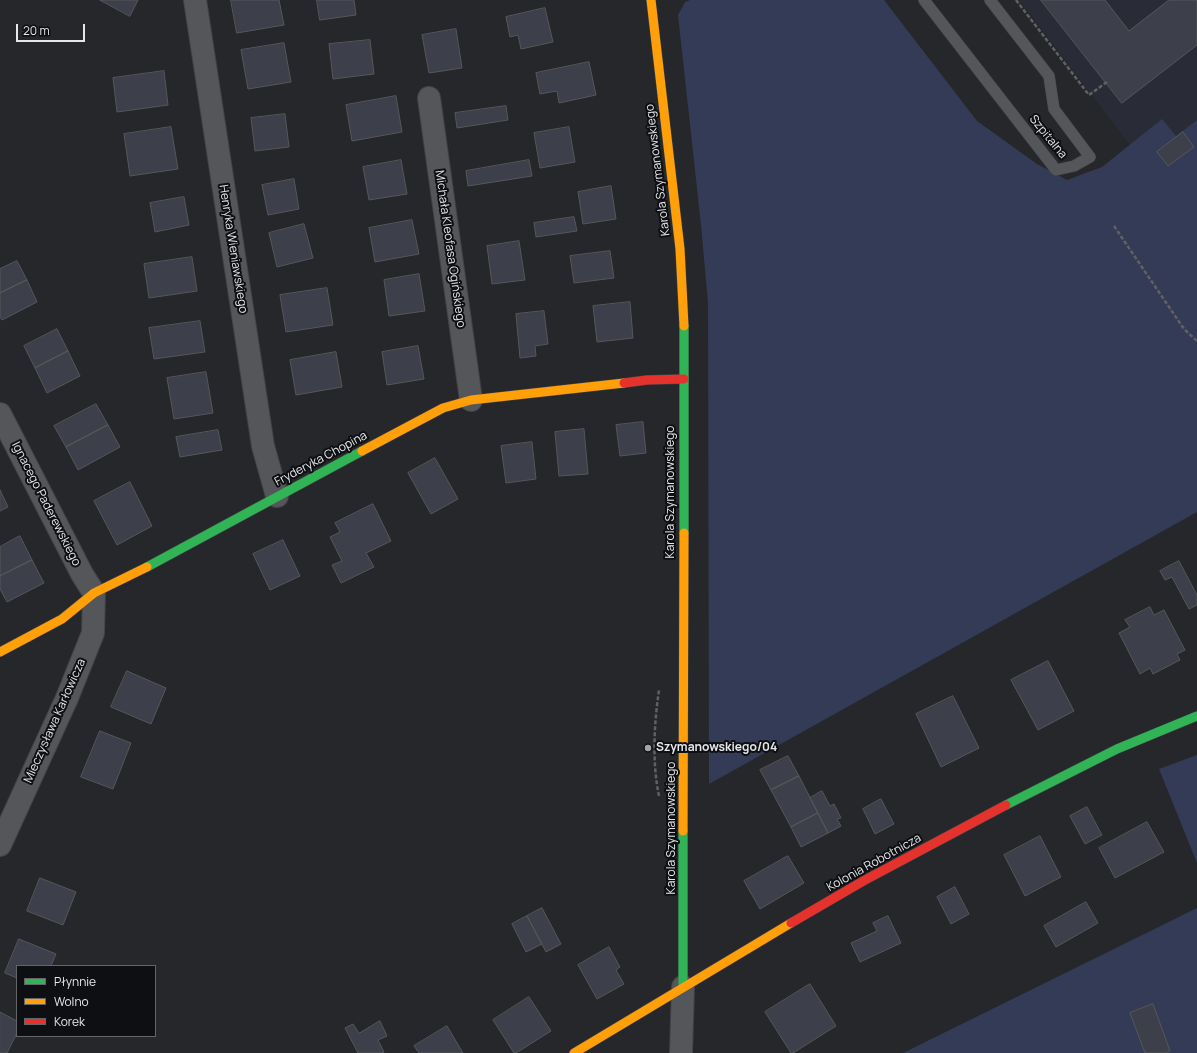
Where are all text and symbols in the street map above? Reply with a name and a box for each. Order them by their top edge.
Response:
scale bar [18,16,87,42]
text: 20 m [23,22,50,39]
street label: Karola Szymanowskiego [643,103,673,237]
street label: Szpitalna [1026,112,1070,162]
street label: Michała Kleofasa Ogińskiego [432,169,468,329]
street label: Henryka Wieniawskiego [216,184,250,314]
street label: Karola Szymanowskiego [664,426,678,558]
street label: Fryderyka Chopina [272,429,370,489]
street label: Ignacego Paderewskiego [8,439,84,569]
street label: Mieczysława Karłowicza [21,657,89,785]
place label: Szymanowskiego/04 [656,741,777,755]
marker: Szymanowskiego/04 [643,743,653,753]
street label: Karola Szymanowskiego [665,762,679,894]
street label: Kolonia Robotnicza [824,831,924,895]
legend [16,965,156,1037]
text: Płynnie [54,973,96,990]
text: Wolno [54,993,89,1010]
text: Korek [54,1013,85,1030]

